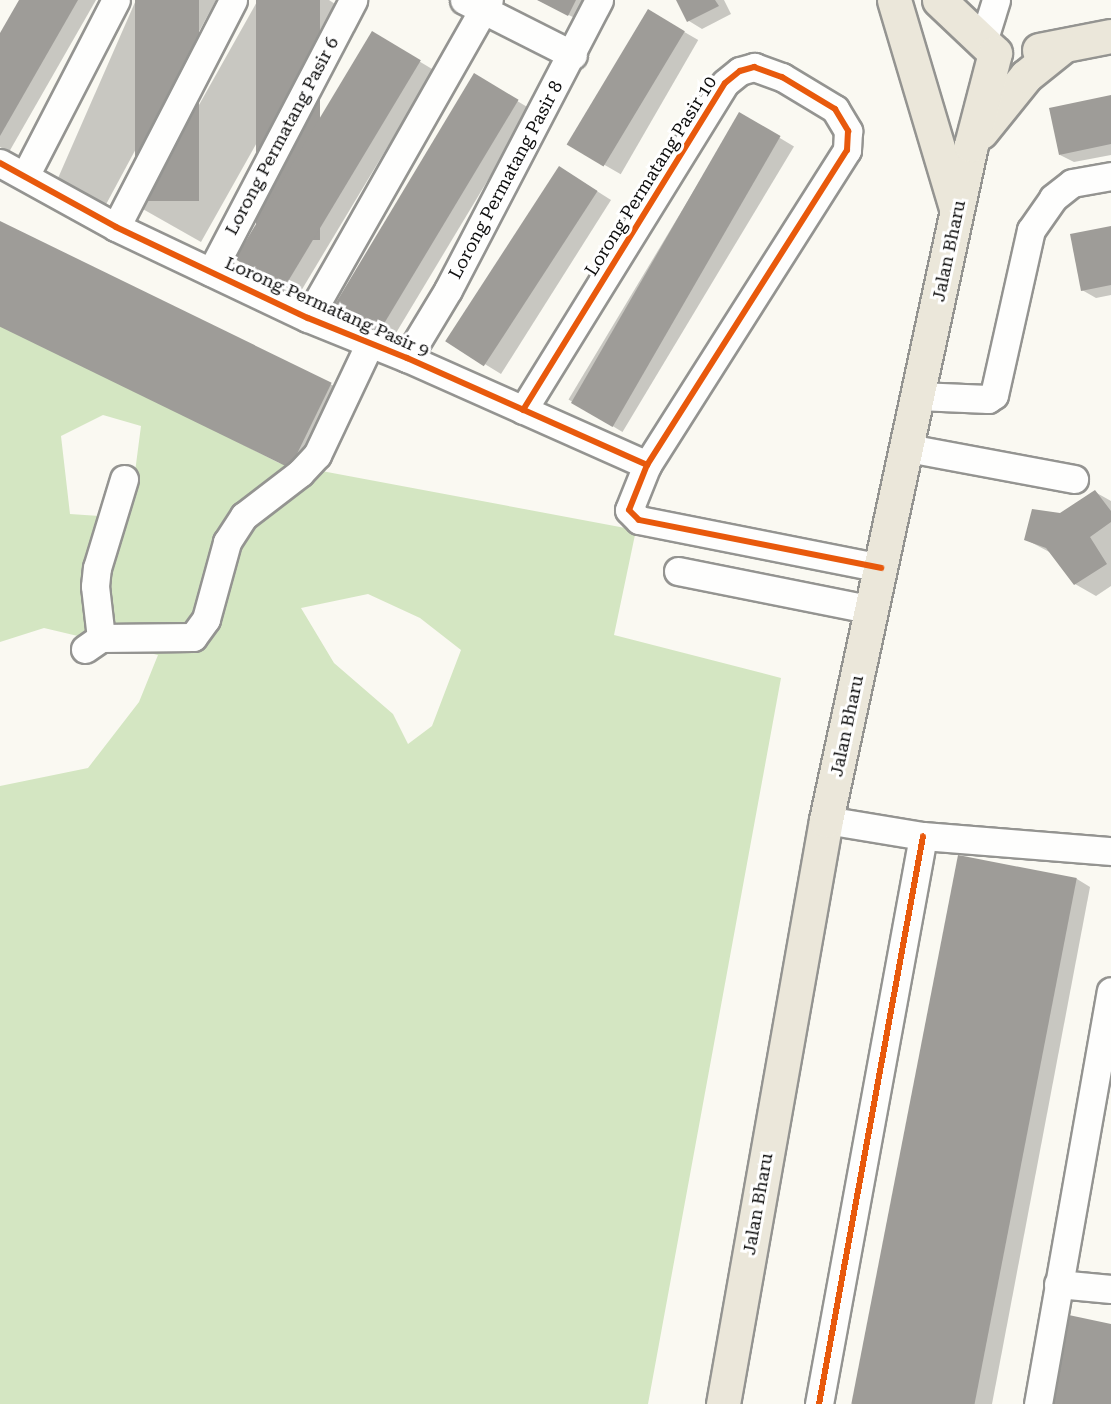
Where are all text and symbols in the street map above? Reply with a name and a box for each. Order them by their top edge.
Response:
street label: Lorong Permatang Pasir 6 [221,33,343,239]
street label: Lorong Permatang Pasir 10 [581,72,721,280]
street label: Lorong Permatang Pasir 8 [445,77,567,283]
street label: Jalan Bharu [928,198,970,304]
street label: Lorong Permatang Pasir 9 [222,252,432,362]
street label: Jalan Bharu [826,673,868,779]
street label: Jalan Bharu [738,1151,778,1257]

